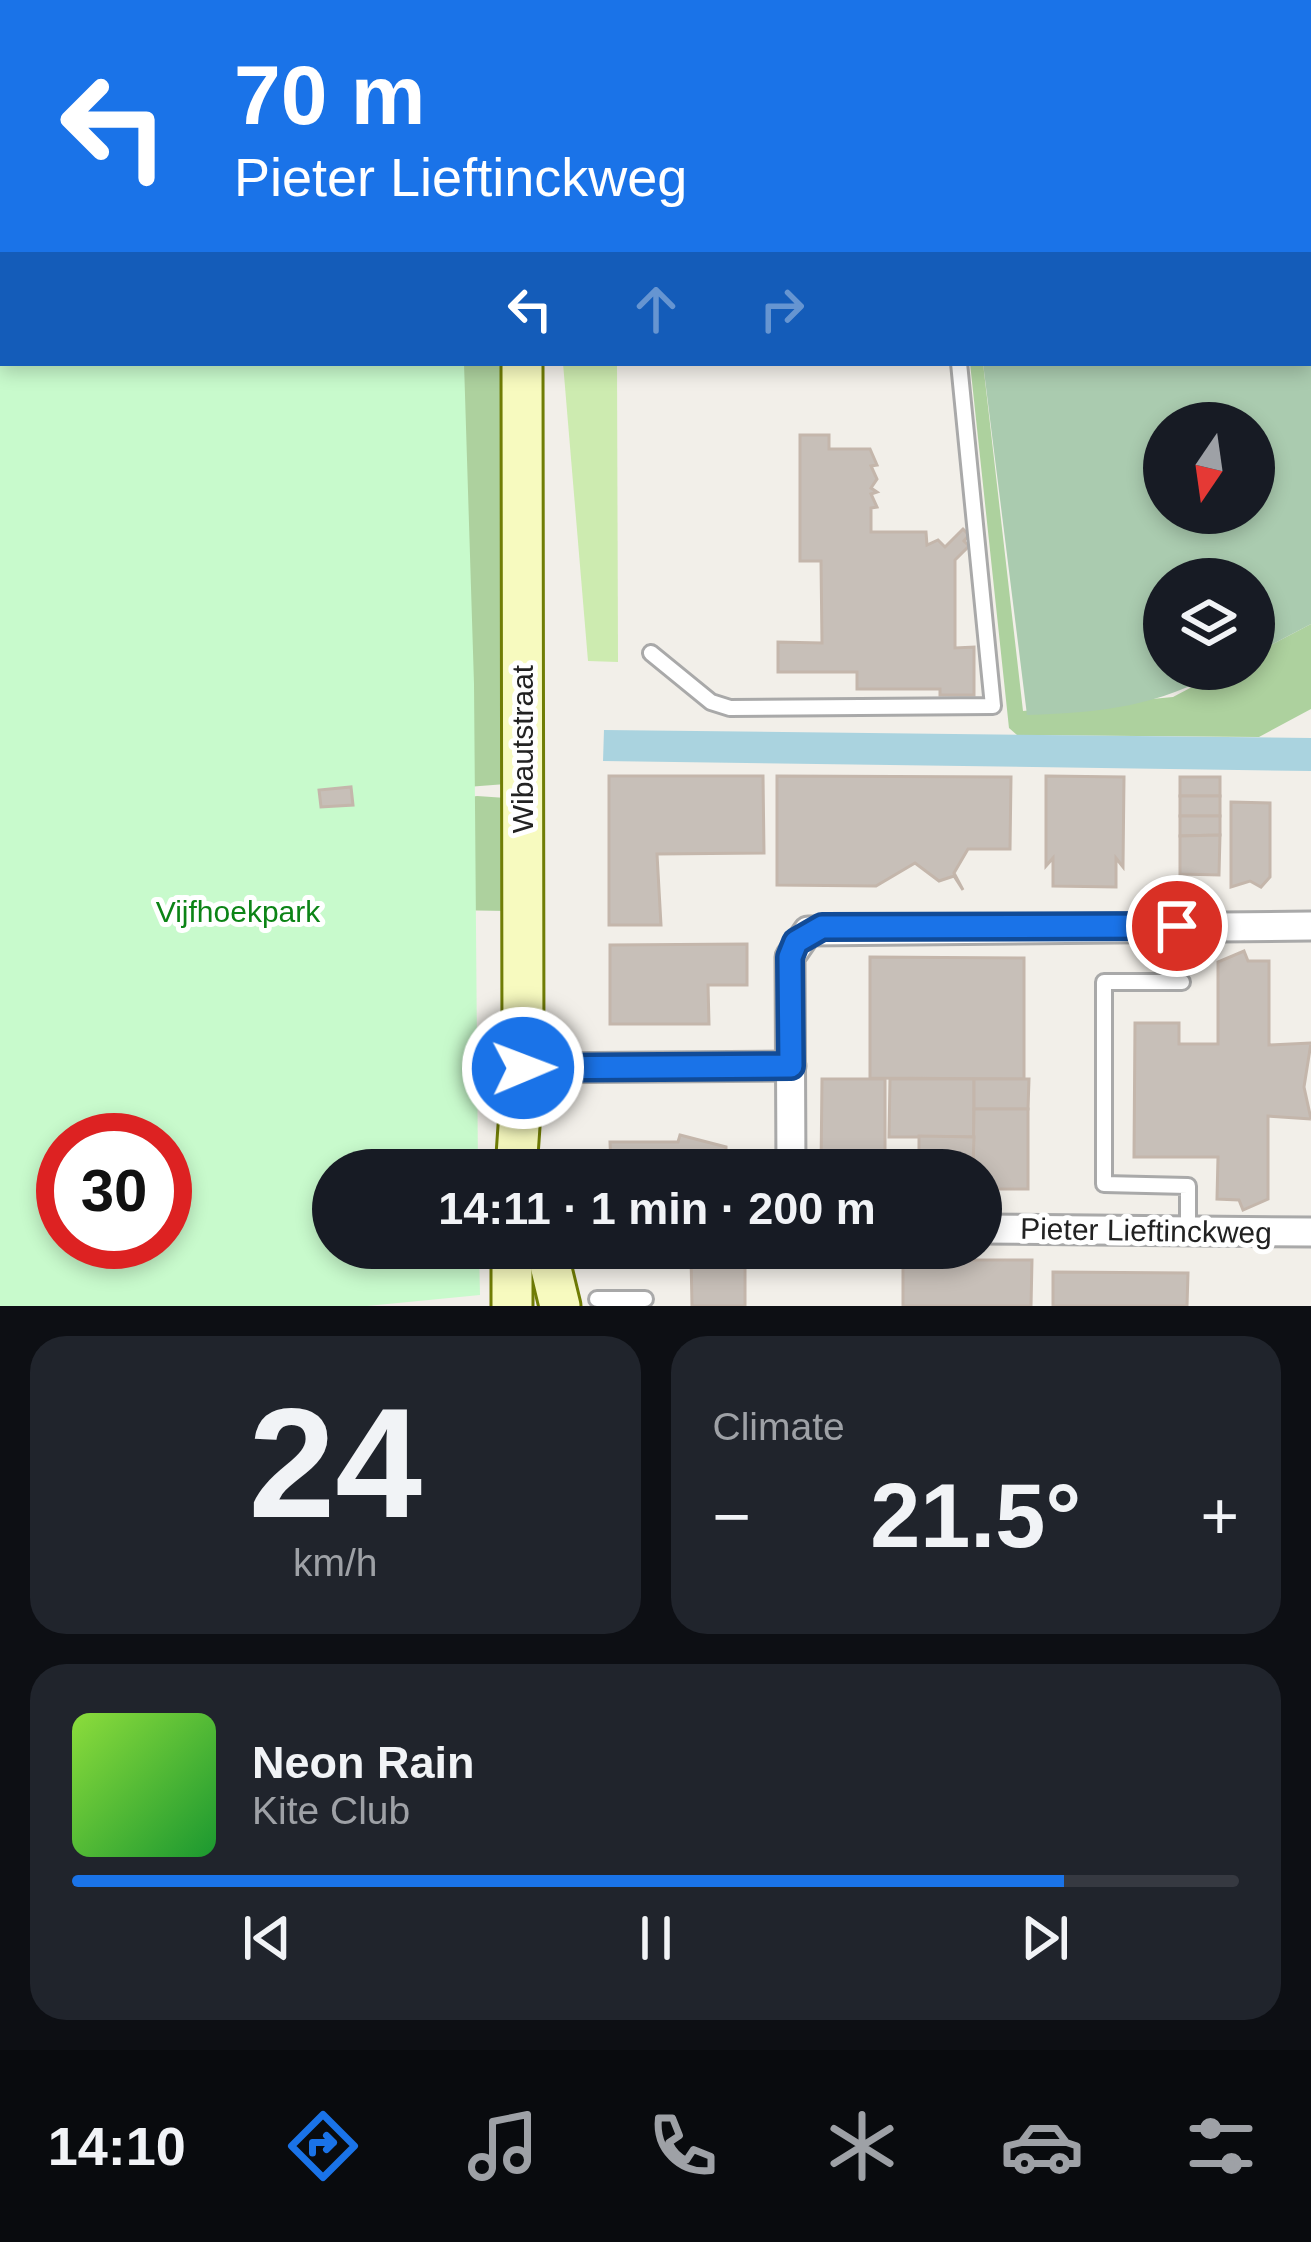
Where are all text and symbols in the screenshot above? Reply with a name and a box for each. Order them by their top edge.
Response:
icon: left [36,48,192,204]
text: 70 m [234,48,425,142]
text: Pieter Lieftinckweg [234,147,687,207]
icon: left [497,276,563,342]
icon: ahead [623,276,689,342]
icon: right [749,276,815,342]
north arrow [1143,402,1275,534]
map controls [1143,402,1275,690]
button: layers [1143,558,1275,690]
street label: Wibautstraat [506,664,539,833]
pin [1126,875,1228,977]
icon: arrive [1144,893,1210,959]
park label: Vijfhoekpark [156,895,321,928]
position arrow [460,1005,586,1131]
speed limit sign: 30 [36,1113,192,1269]
text: 14:11 · 1 min · 200 m [438,1183,876,1234]
street label: Pieter Lieftinckweg [1020,1212,1272,1249]
text: 24 [248,1376,422,1550]
text: Climate [713,1405,845,1448]
text: 21.5° [870,1466,1081,1566]
text: − [713,1479,751,1553]
text: + [1200,1479,1239,1553]
text: km/h [293,1541,378,1584]
text: Neon Rain [252,1737,475,1788]
text: Kite Club [252,1789,410,1832]
icon: previous [234,1905,300,1971]
icon: pause [623,1905,689,1971]
icon: next [1012,1905,1078,1971]
icon: directions [281,2104,365,2188]
icon: music [461,2104,545,2188]
icon: phone [641,2104,725,2188]
icon: climate [820,2104,904,2188]
icon: car [1000,2104,1084,2188]
icon: filters [1179,2104,1263,2188]
text: 14:10 [48,2116,186,2176]

